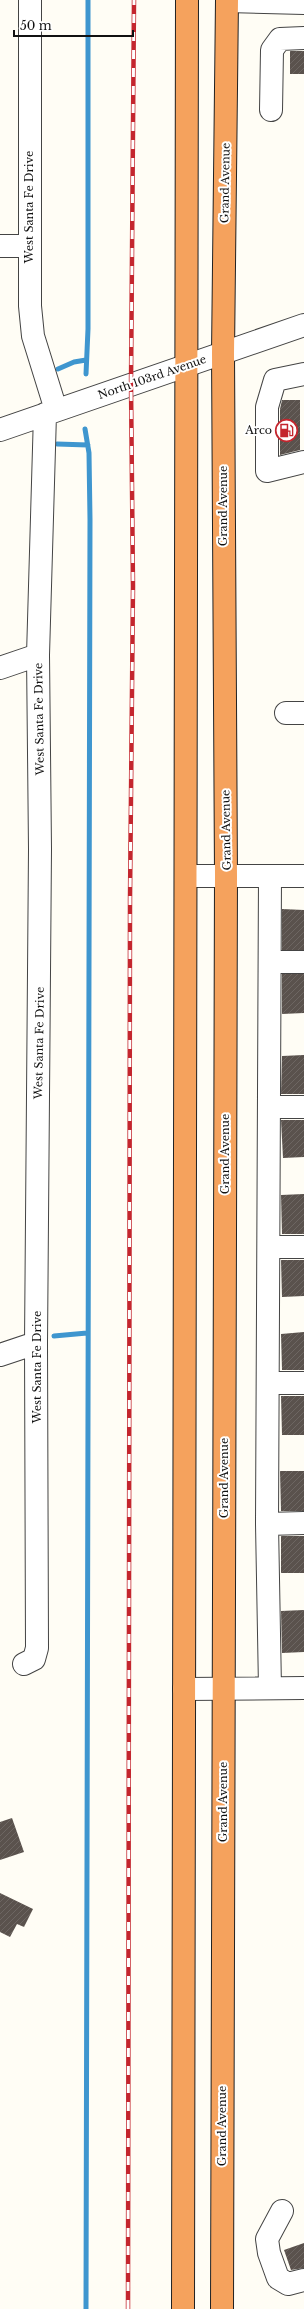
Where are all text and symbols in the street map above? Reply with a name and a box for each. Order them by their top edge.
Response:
scale bar [14,12,133,38]
text: 50 m [20,18,52,33]
street label: Grand Avenue [217,143,233,223]
street label: West Santa Fe Drive [22,151,36,264]
street label: North 103rd Avenue [96,352,208,402]
fuel station icon: Arco [274,417,300,443]
place label: Arco [244,423,272,437]
street label: Grand Avenue [216,466,230,546]
street label: West Santa Fe Drive [31,663,47,776]
street label: Grand Avenue [218,790,234,870]
street label: West Santa Fe Drive [31,987,47,1100]
street label: Grand Avenue [218,1114,232,1194]
street label: West Santa Fe Drive [30,1311,44,1424]
street label: Grand Avenue [217,1438,231,1518]
street label: Grand Avenue [216,1762,230,1842]
street label: Grand Avenue [215,2086,229,2166]

